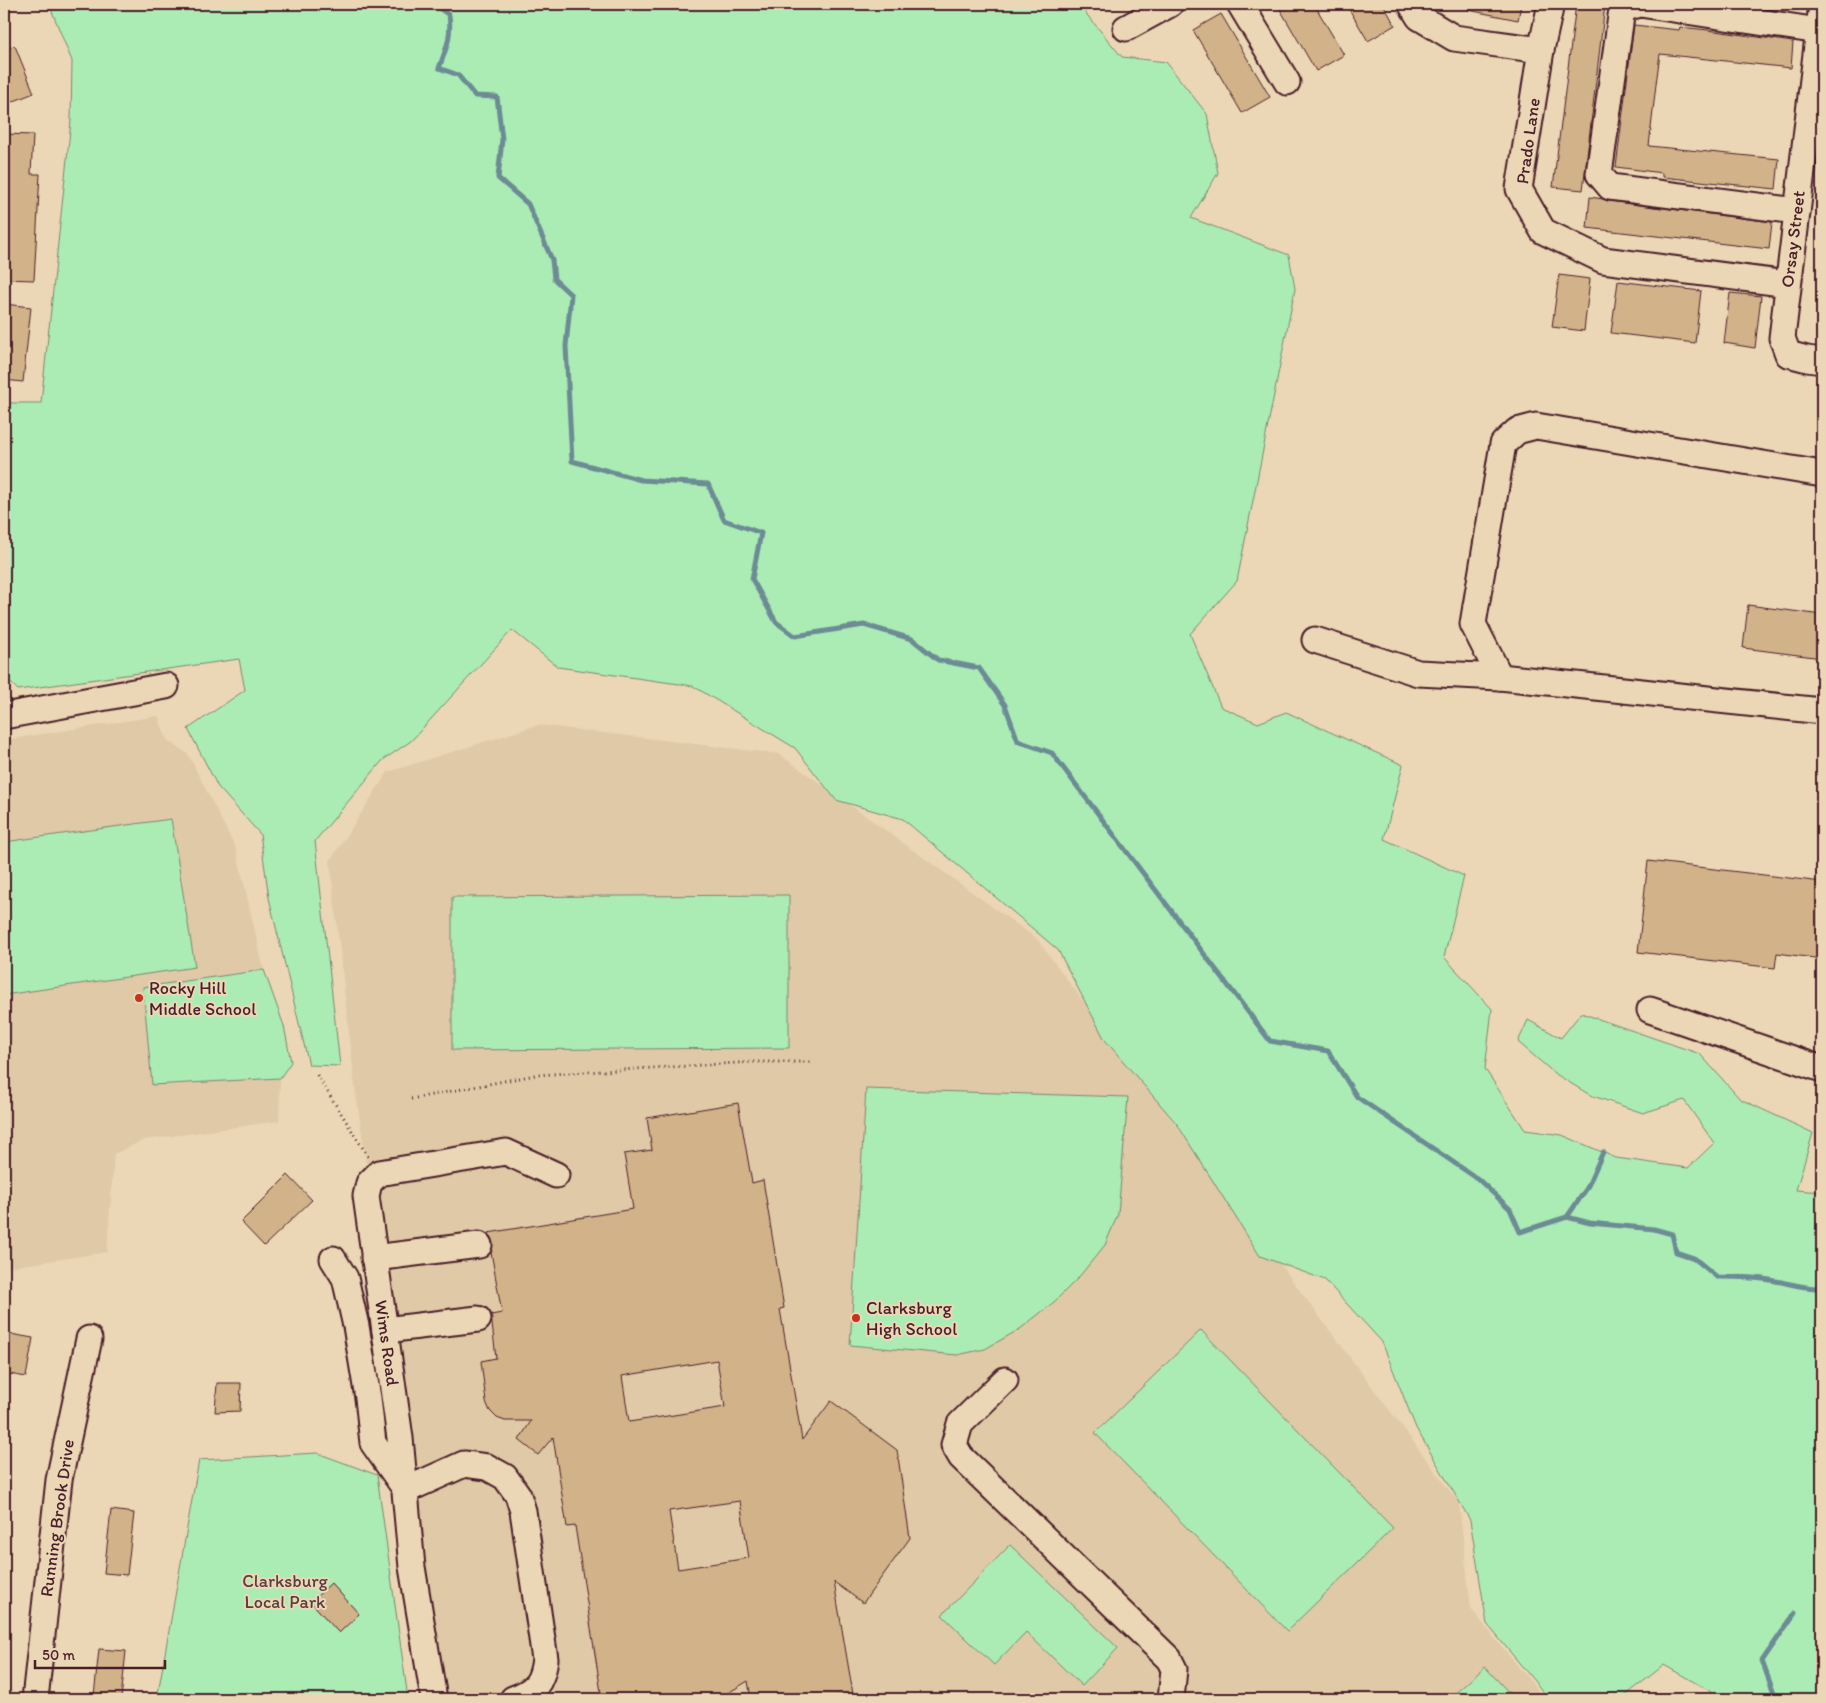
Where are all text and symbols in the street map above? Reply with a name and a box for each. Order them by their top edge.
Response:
street label: Prado Lane [1511,96,1545,186]
street label: Orsay Street [1776,189,1810,289]
place label: Rocky Hill Middle School [149,977,256,1020]
marker: Rocky Hill Middle School [133,992,145,1004]
place label: Clarksburg High School [866,1297,957,1340]
street label: Wims Road [370,1299,404,1388]
marker: Clarksburg High School [850,1312,862,1324]
street label: Running Brook Drive [35,1438,79,1598]
park label: Clarksburg Local Park [242,1570,329,1613]
scale bar [35,1638,165,1670]
text: 50 m [42,1646,75,1664]

